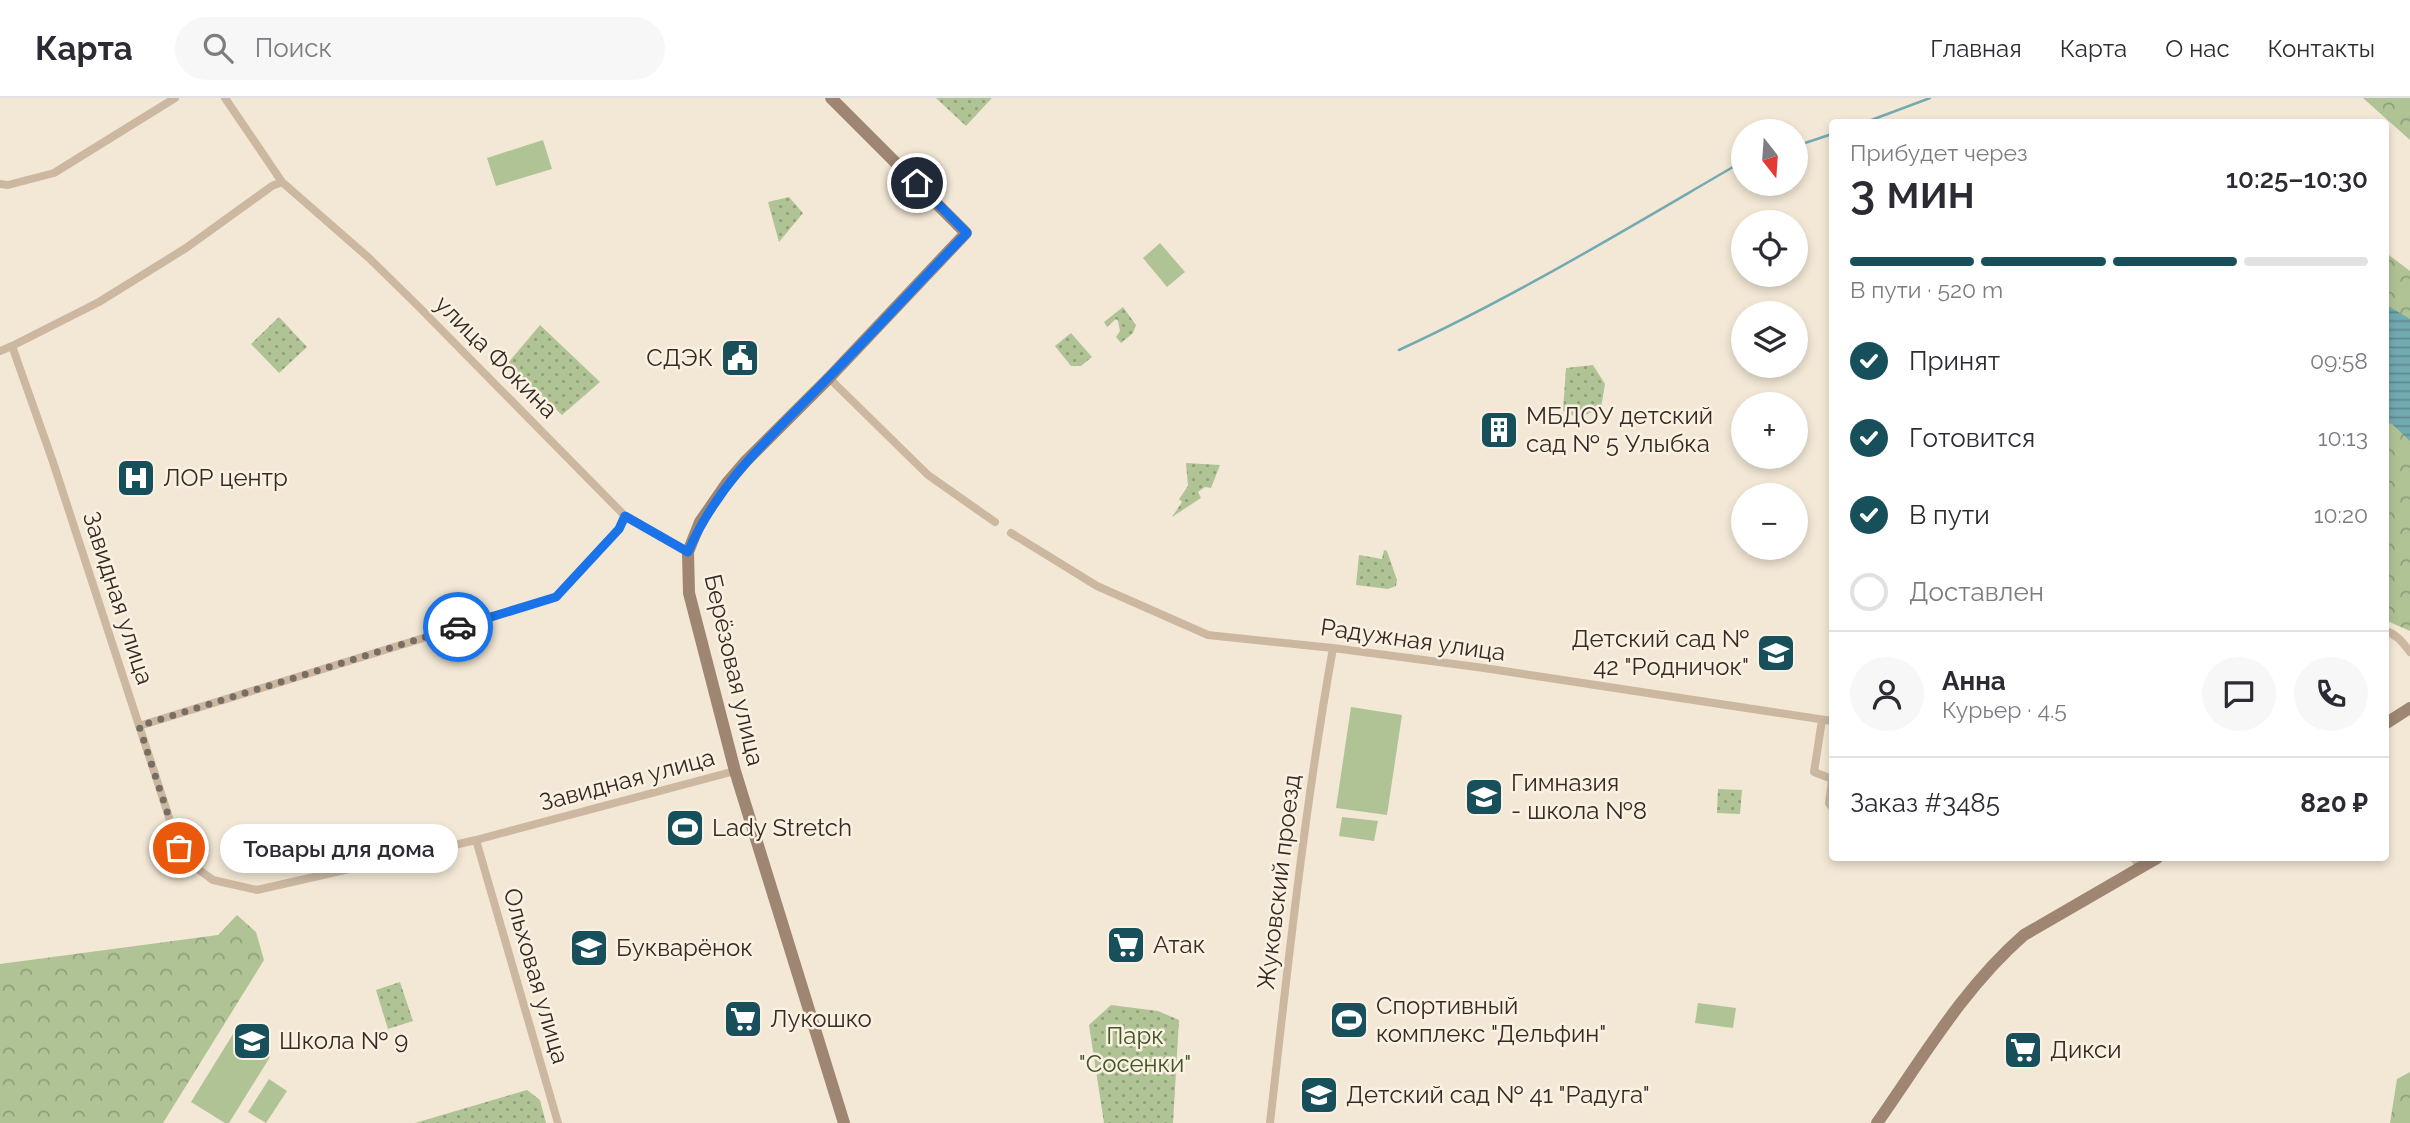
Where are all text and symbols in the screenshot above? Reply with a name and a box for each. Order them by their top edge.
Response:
search box [175,17,665,80]
text: Карта [35,29,133,68]
icon: search [199,29,237,67]
text: Поиск [255,33,332,63]
text: Главная [1930,34,2022,63]
text: Карта [2060,34,2127,63]
text: О нас [2165,34,2230,63]
text: Контакты [2268,34,2375,63]
north arrow [1731,119,1808,196]
map controls [1731,119,1808,560]
text: Прибудет через [1850,139,2028,166]
pin [887,153,947,213]
icon: home [898,164,936,202]
text: 10:25–10:30 [2226,164,2368,194]
text: 3 мин [1850,165,1975,219]
button: locate [1731,210,1808,287]
text: В пути · 520 m [1850,276,2003,303]
street label: улица Фокина [429,289,564,424]
button: layers [1731,301,1808,378]
public building icon: СДЭК [719,337,761,379]
icon: check [1850,342,1888,380]
place label: СДЭК [646,343,713,372]
text: Принят [1909,346,2000,376]
text: 09:58 [2310,347,2368,374]
button: + [1731,392,1808,469]
place label: МБДОУ детский сад № 5 Улыбка [1526,401,1713,458]
building icon: МБДОУ детский сад № 5 Улыбка [1478,409,1520,451]
icon: check [1850,419,1888,457]
text: Готовится [1909,423,2035,453]
text: 10:13 [2318,424,2368,451]
hospital icon: ЛОР центр [115,457,157,499]
place label: ЛОР центр [163,463,288,492]
button: − [1731,483,1808,560]
icon: check [1850,496,1888,534]
text: В пути [1909,500,1990,530]
text: 10:20 [2314,501,2368,528]
street label: Завидная улица [77,508,160,688]
street label: Берёзовая улица [698,571,771,768]
text: Доставлен [1909,577,2044,607]
courier [423,592,493,662]
icon: car [439,608,477,646]
street label: Радужная улица [1319,612,1507,667]
place label: Детский сад № 42 "Родничок" [1572,624,1749,681]
school or university icon: Детский сад № 42 "Родничок" [1755,632,1797,674]
button: person [1850,657,1924,731]
button: chat [2202,657,2276,731]
button: phone [2294,657,2368,731]
text: Анна [1942,666,2006,696]
text: Курьер · 4.5 [1942,696,2067,723]
street label: Завидная улица [536,742,718,817]
place label: Гимназия - школа №8 [1511,768,1647,825]
street label: Жуковский проезд [1251,773,1306,991]
school or university icon: Гимназия - школа №8 [1463,776,1505,818]
text: Заказ #3485 [1850,788,2000,818]
text: 820 ₽ [2300,788,2368,818]
sports icon: Lady Stretch [664,807,706,849]
place label: Lady Stretch [712,813,852,842]
pin [149,818,209,878]
callout: Товары для дома [221,824,459,872]
icon: bag [160,829,198,867]
text: Товары для дома [243,835,435,862]
street label: Ольховая улица [498,885,575,1067]
supermarket icon: Атак [1105,924,1147,966]
school or university icon: Букварёнок [568,927,610,969]
place label: Атак [1153,930,1205,959]
place label: Букварёнок [616,933,753,962]
place label: Спортивный комплекс "Дельфин" [1376,991,1606,1048]
supermarket icon: Лукошко [722,998,764,1040]
sports icon: Спортивный комплекс "Дельфин" [1328,999,1370,1041]
place label: Лукошко [770,1004,872,1033]
school or university icon: Школа № 9 [231,1020,273,1062]
park label: Парк "Сосенки" [1079,1021,1191,1078]
place label: Школа № 9 [279,1026,408,1055]
supermarket icon: Дикси [2002,1029,2044,1071]
place label: Дикси [2050,1035,2122,1064]
school or university icon: Детский сад № 41 "Радуга" [1298,1074,1340,1116]
place label: Детский сад № 41 "Радуга" [1346,1080,1650,1109]

